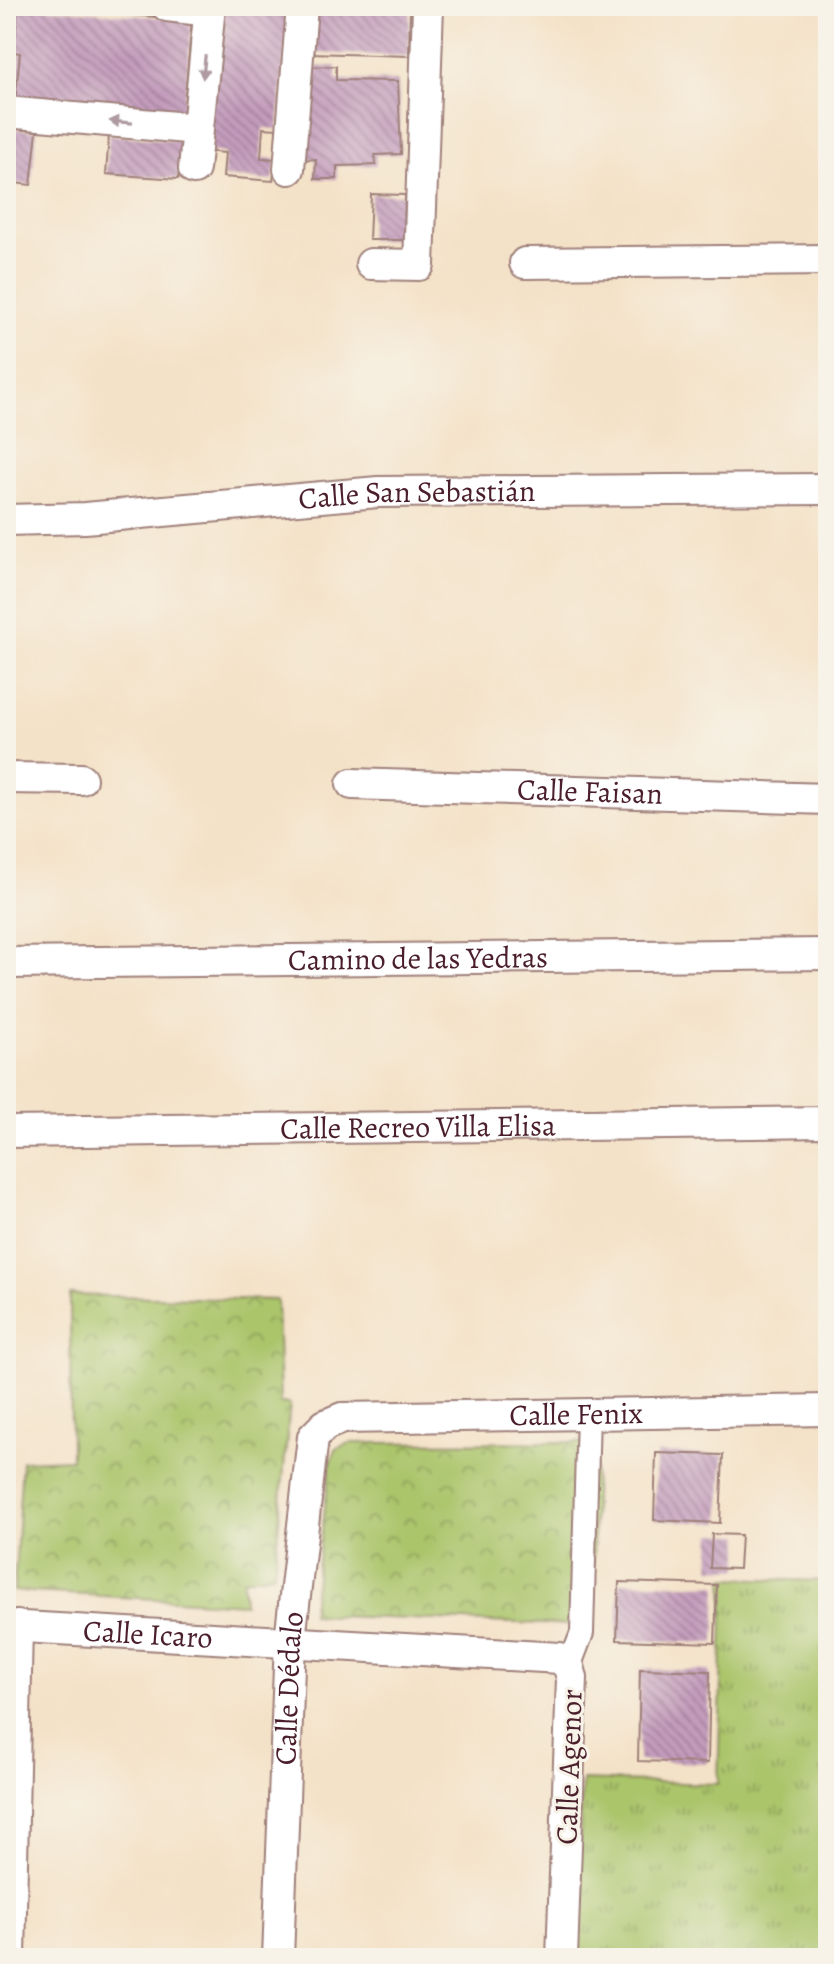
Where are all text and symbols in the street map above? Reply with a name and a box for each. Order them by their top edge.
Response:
one-way arrow [197,55,210,80]
one-way arrow [108,115,133,128]
street label: Calle San Sebastián [297,471,536,519]
street label: Calle Faisan [516,769,663,814]
street label: Camino de las Yedras [288,937,548,980]
street label: Calle Recreo Villa Elisa [280,1105,556,1149]
street label: Calle Fenix [509,1393,643,1435]
street label: Calle Dédalo [265,1609,313,1766]
street label: Calle Icaro [82,1610,214,1658]
street label: Calle Agenor [546,1689,592,1845]

